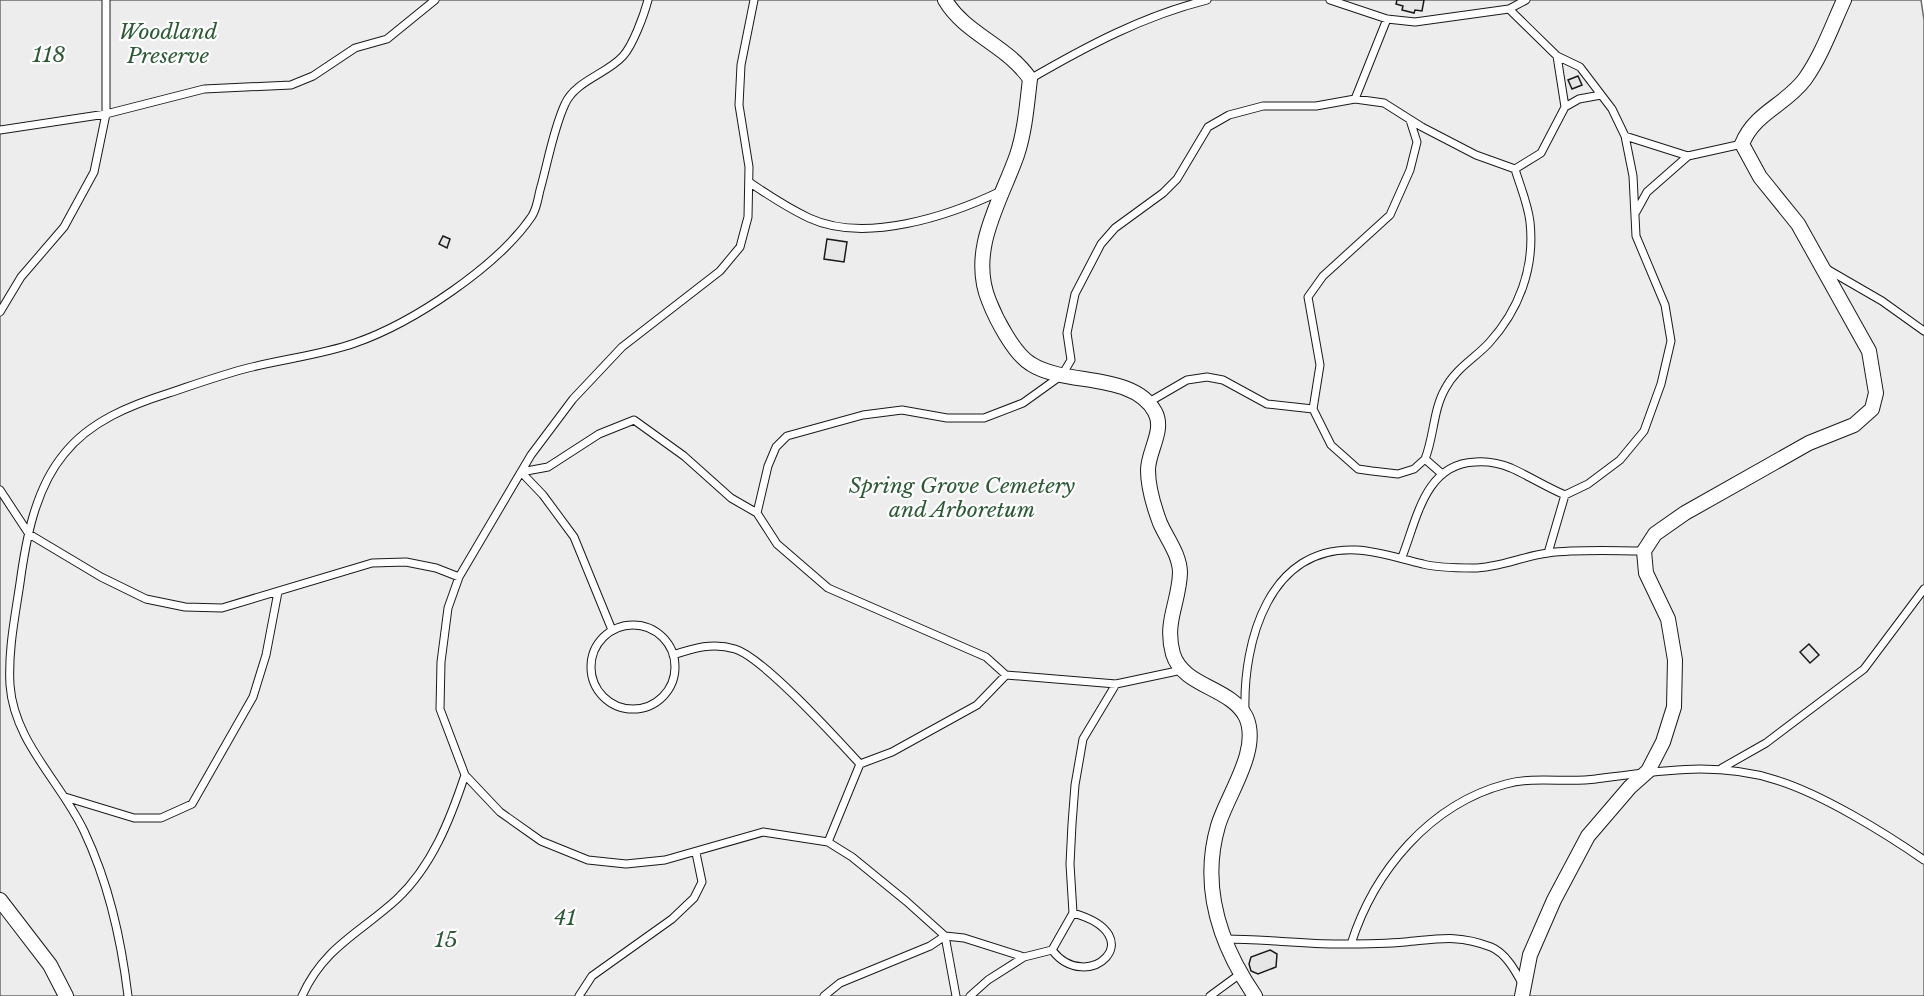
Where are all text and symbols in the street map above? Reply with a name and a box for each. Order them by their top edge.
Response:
park label: Woodland Preserve [119,19,218,69]
park label: 118 [31,42,66,68]
park label: Spring Grove Cemetery and Arboretum [849,473,1075,523]
park label: 41 [554,905,576,931]
park label: 15 [434,927,458,953]

